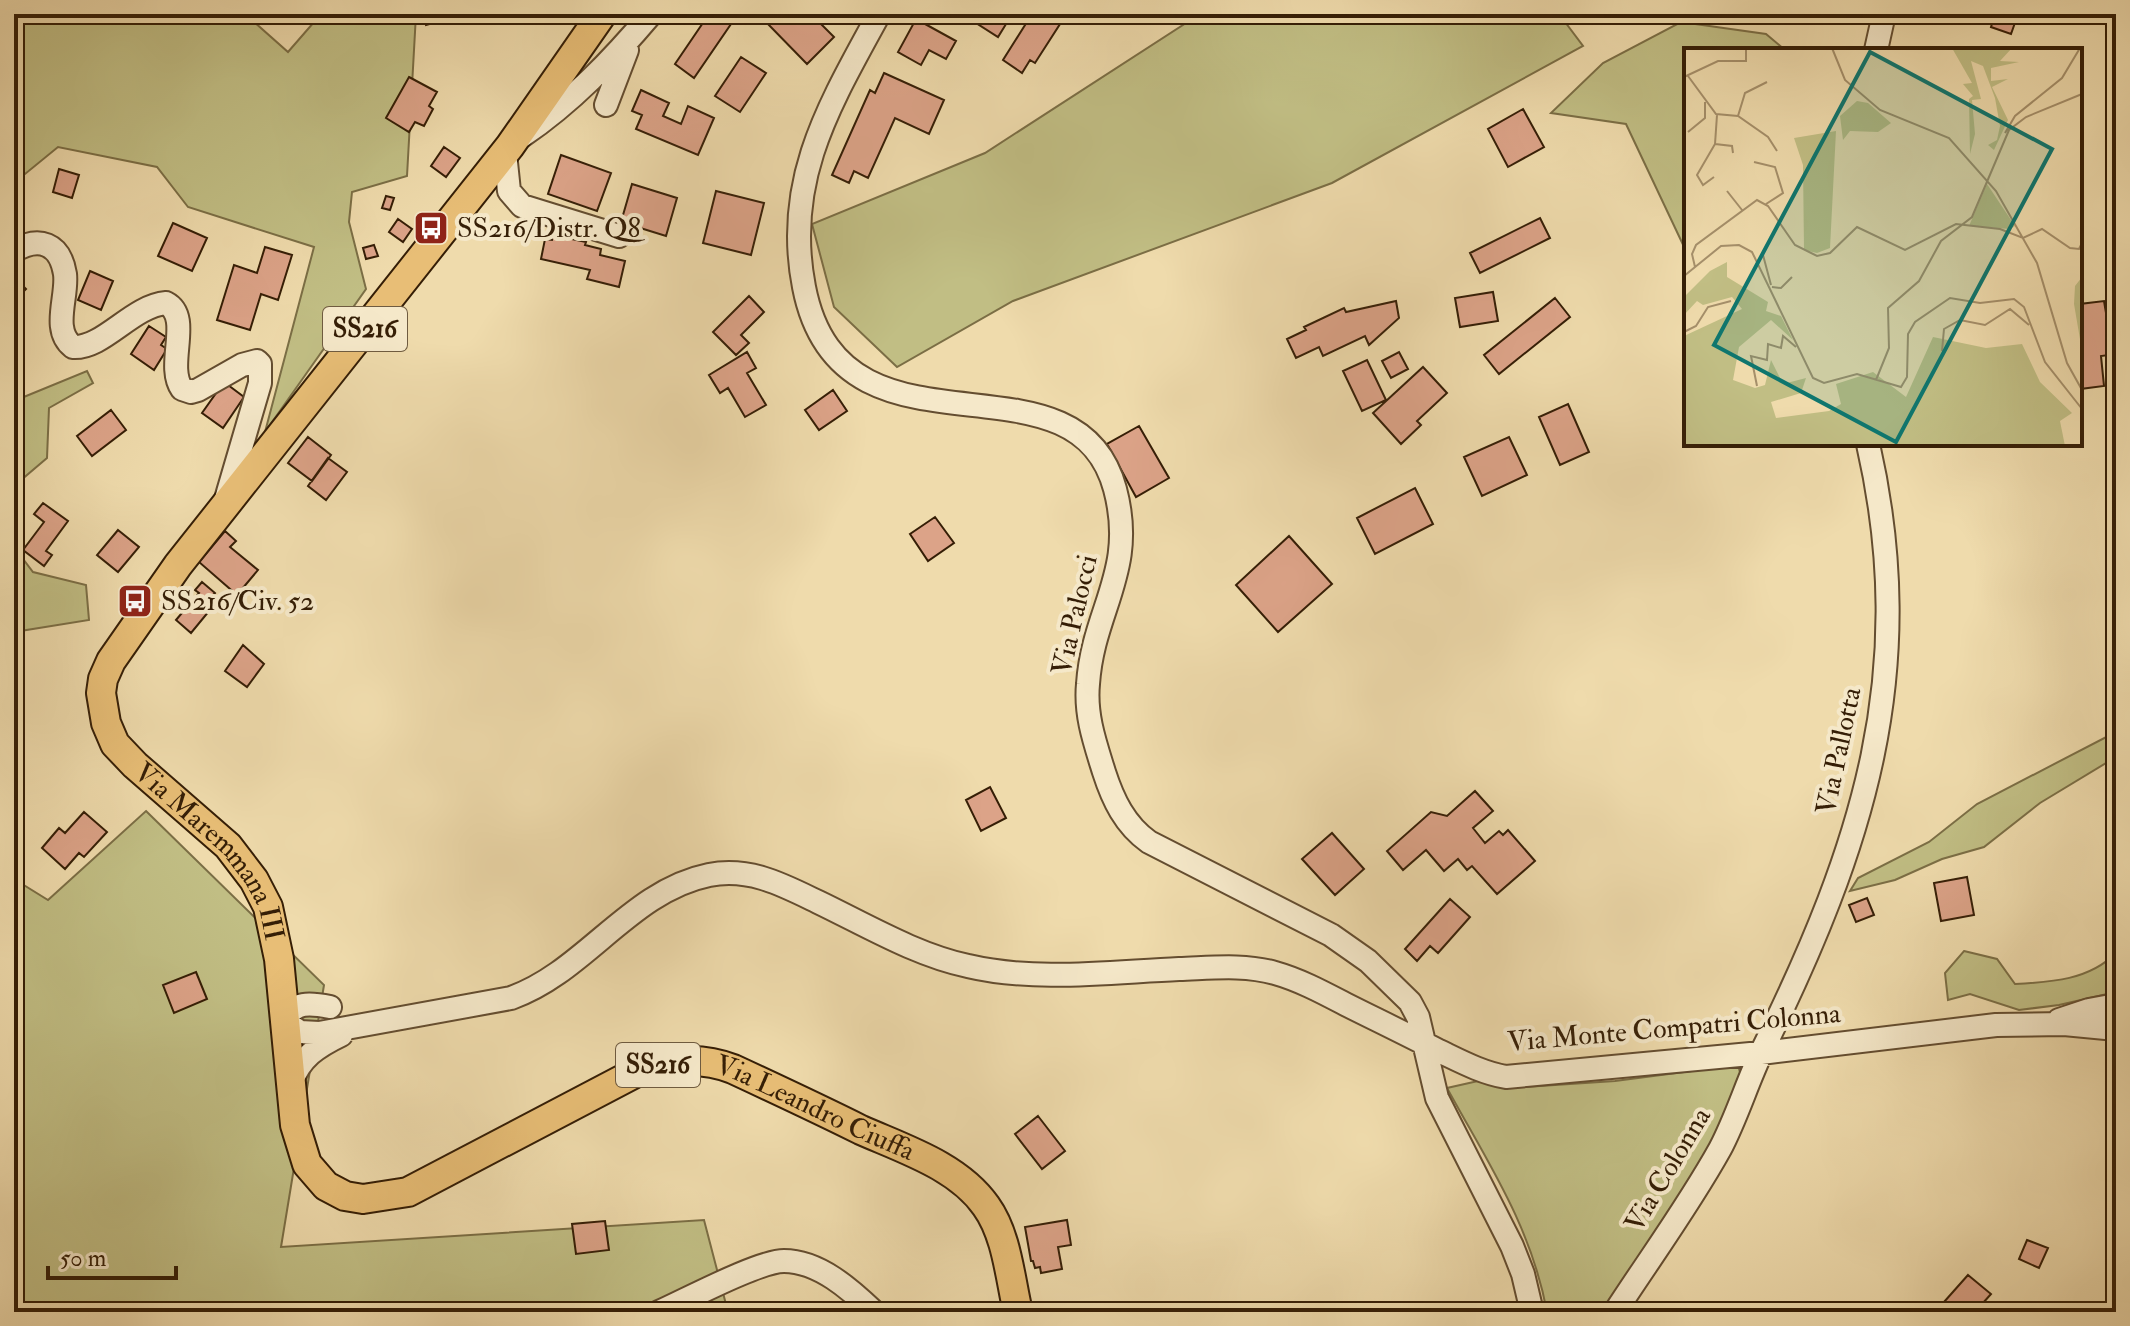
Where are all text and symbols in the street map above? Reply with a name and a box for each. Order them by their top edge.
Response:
inset map [1684,48,2082,446]
bus stop icon: SS216/Distr. Q8 [412,209,450,247]
place label: SS216/Distr. Q8 [457,211,645,246]
road number: SS216 [323,307,407,351]
street label: Via Palocci [1044,551,1106,679]
bus stop icon: SS216/Civ. 52 [116,582,154,620]
place label: SS216/Civ. 52 [161,584,314,619]
street label: Via Pallotta [1808,684,1870,818]
street label: Via Maremmana III [127,755,292,944]
street label: Via Monte Compatri Colonna [1506,996,1843,1060]
road number: SS216 [616,1043,700,1087]
street label: Via Leandro Ciuffa [712,1047,921,1169]
street label: Via Colonna [1617,1101,1719,1239]
scale bar [48,1230,176,1280]
text: 50 m [60,1243,107,1274]

